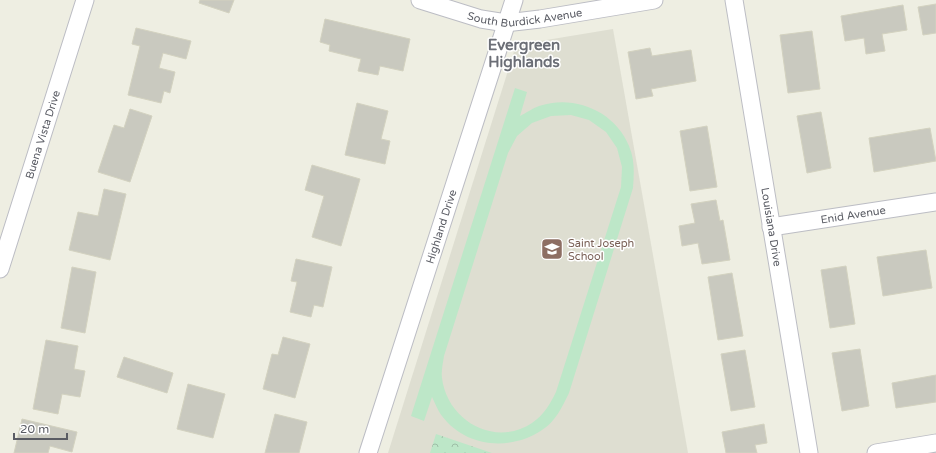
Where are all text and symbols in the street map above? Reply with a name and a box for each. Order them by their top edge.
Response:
street label: South Burdick Avenue [466,6,583,30]
district label: Evergreen Highlands [488,36,560,72]
street label: Buena Vista Drive [23,89,63,181]
street label: Louisiana Drive [758,187,784,267]
street label: Highland Drive [423,188,460,265]
street label: Enid Avenue [820,204,887,226]
school or university icon: Saint Joseph School [539,236,565,262]
place label: Saint Joseph School [568,237,634,263]
scale bar [14,415,67,441]
text: 20 m [20,422,49,436]

